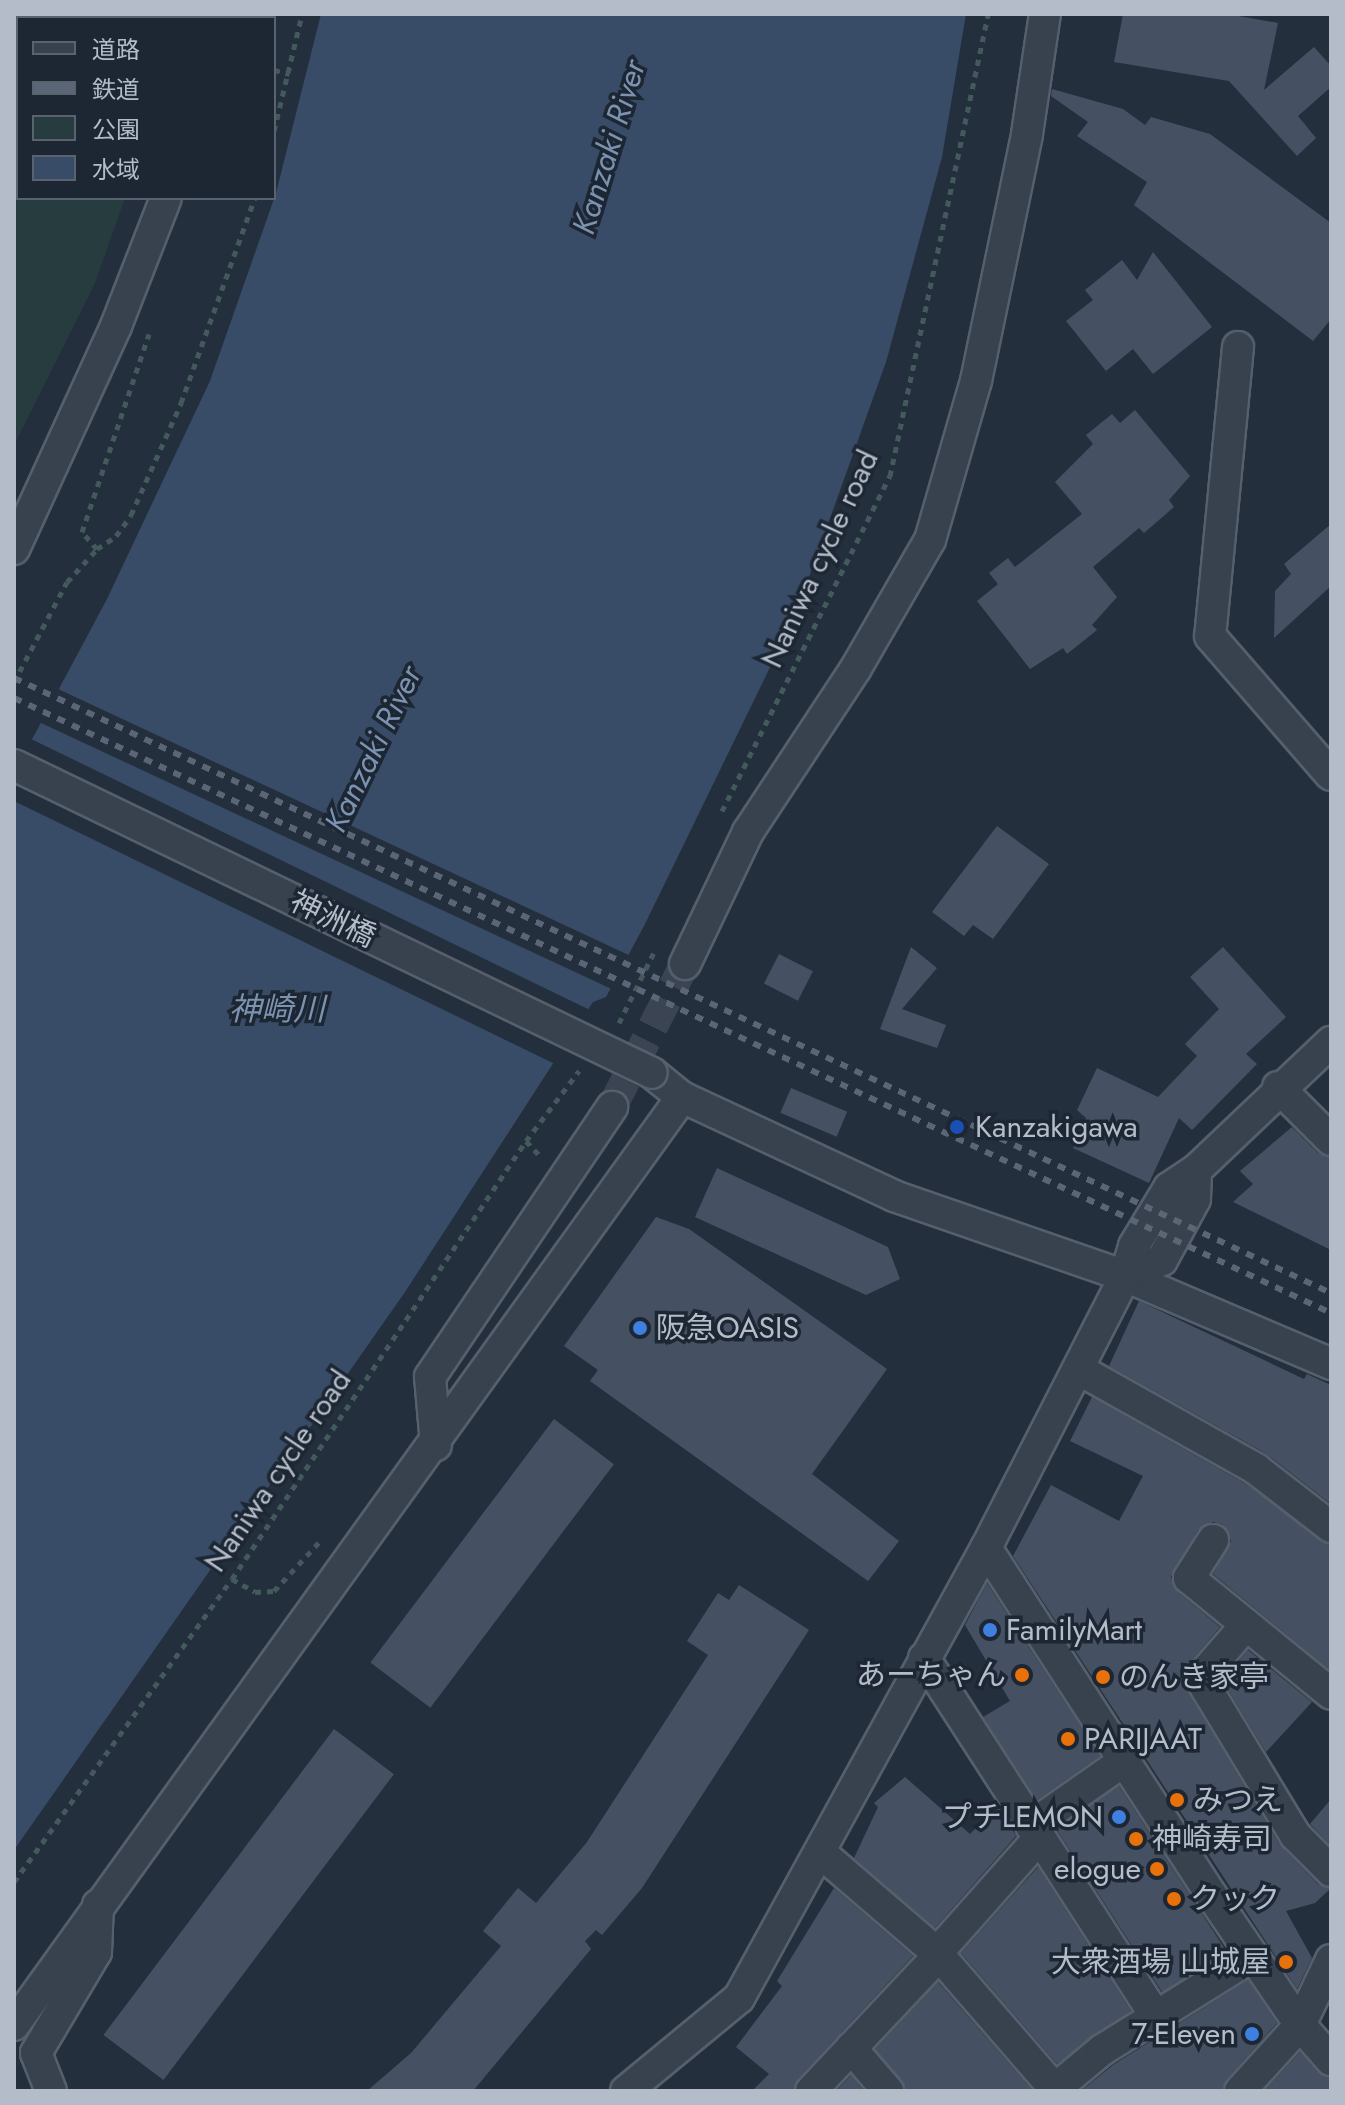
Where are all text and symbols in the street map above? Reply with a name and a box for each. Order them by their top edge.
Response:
legend [16,16,276,200]
text: 道路 [92,32,140,67]
water label: Kanzaki River [564,55,654,239]
text: 鉄道 [92,72,140,107]
text: 公園 [92,112,140,147]
text: 水域 [92,152,140,187]
street label: Naniwa cycle road [754,445,886,673]
water label: Kanzaki River [316,660,430,838]
street label: 神洲橋 [285,883,381,955]
water label: 神崎川 [229,990,325,1028]
place label: Kanzakigawa [975,1109,1138,1145]
marker: Kanzakigawa [946,1116,968,1138]
place label: 阪急OASIS [656,1310,799,1346]
marker: 阪急OASIS [631,1319,649,1337]
street label: Naniwa cycle road [197,1363,359,1579]
place label: FamilyMart [1006,1612,1142,1648]
marker: FamilyMart [981,1621,999,1639]
place label: あーちゃん [856,1657,1006,1693]
place label: のんき家亭 [1119,1659,1269,1695]
marker: あーちゃん [1013,1666,1031,1684]
marker: のんき家亭 [1094,1668,1112,1686]
place label: PARIJAAT [1084,1721,1202,1757]
marker: PARIJAAT [1059,1730,1077,1748]
place label: みつえ [1193,1782,1283,1818]
marker: みつえ [1168,1791,1186,1809]
place label: プチLEMON [942,1799,1103,1835]
marker: プチLEMON [1110,1808,1128,1826]
place label: 神崎寿司 [1152,1821,1272,1857]
marker: 神崎寿司 [1127,1830,1145,1848]
place label: elogue [1054,1851,1141,1887]
marker: elogue [1148,1860,1166,1878]
place label: クック [1190,1881,1280,1917]
marker: クック [1165,1890,1183,1908]
place label: 大衆酒場 山城屋 [1051,1944,1270,1980]
marker: 大衆酒場 山城屋 [1277,1953,1295,1971]
place label: 7-Eleven [1132,2016,1236,2052]
marker: 7-Eleven [1243,2025,1261,2043]

